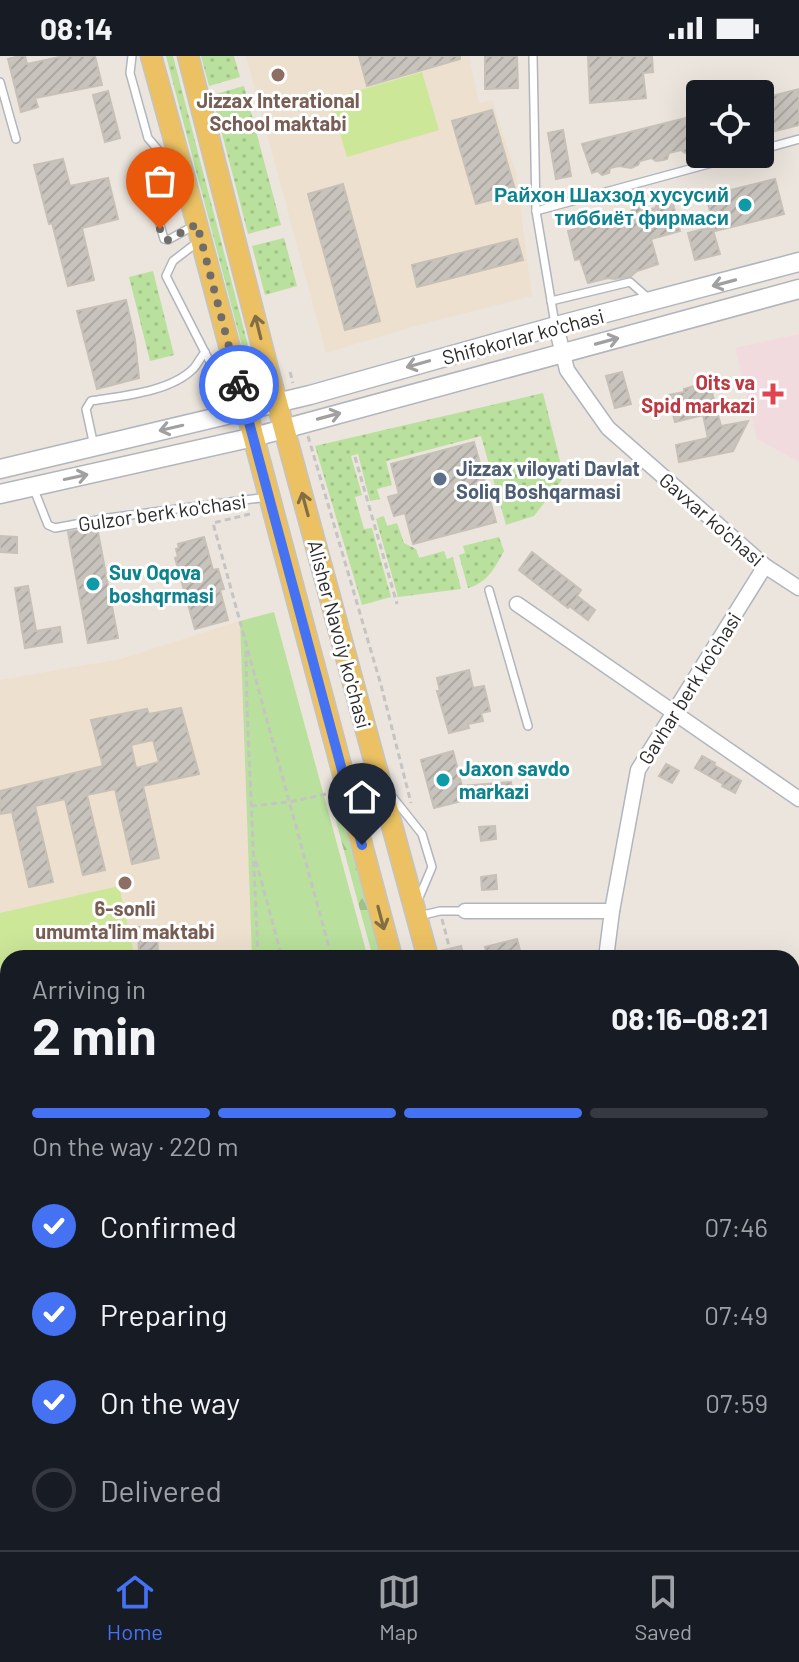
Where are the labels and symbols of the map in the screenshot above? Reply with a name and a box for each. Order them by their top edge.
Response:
marker: Jizzax Interational School maktabi [269,66,287,84]
place label: Jizzax Interational School maktabi [196,88,360,135]
pin [126,147,194,229]
place label: Райхон Шахзод хусусий тиббиёт фирмаси [494,182,729,229]
marker: Райхон Шахзод хусусий тиббиёт фирмаси [736,196,754,214]
one-way arrow [711,276,737,291]
street label: Shifokorlar ko'chasi [439,303,607,369]
one-way arrow [249,315,264,341]
one-way arrow [593,332,619,347]
courier [199,345,279,425]
one-way arrow [406,357,432,372]
place label: Oits va Spid markazi [641,370,755,417]
marker: Oits va Spid markazi [762,383,784,405]
one-way arrow [315,408,341,423]
one-way arrow [158,421,184,436]
place label: Jizzax viloyati Davlat Soliq Boshqarmasi [456,456,640,503]
street label: Gavxar ko'chasi [655,467,769,571]
one-way arrow [63,469,88,484]
marker: Jizzax viloyati Davlat Soliq Boshqarmasi [431,470,449,488]
street label: Gulzor berk ko'chasi [76,488,248,536]
one-way arrow [297,492,312,518]
street label: Alisher Navoiy ko'chasi [303,537,377,731]
place label: Suv Oqova boshqrmasi [109,560,214,607]
marker: Suv Oqova boshqrmasi [84,575,102,593]
street label: Gavhar berk ko'chasi [633,608,745,768]
place label: Jaxon savdo markazi [459,756,570,803]
pin [328,763,396,845]
marker: Jaxon savdo markazi [434,771,452,789]
marker: 6-sonli umumta'lim maktabi [116,874,134,892]
place label: 6-sonli umumta'lim maktabi [35,896,215,943]
one-way arrow [375,905,390,931]

